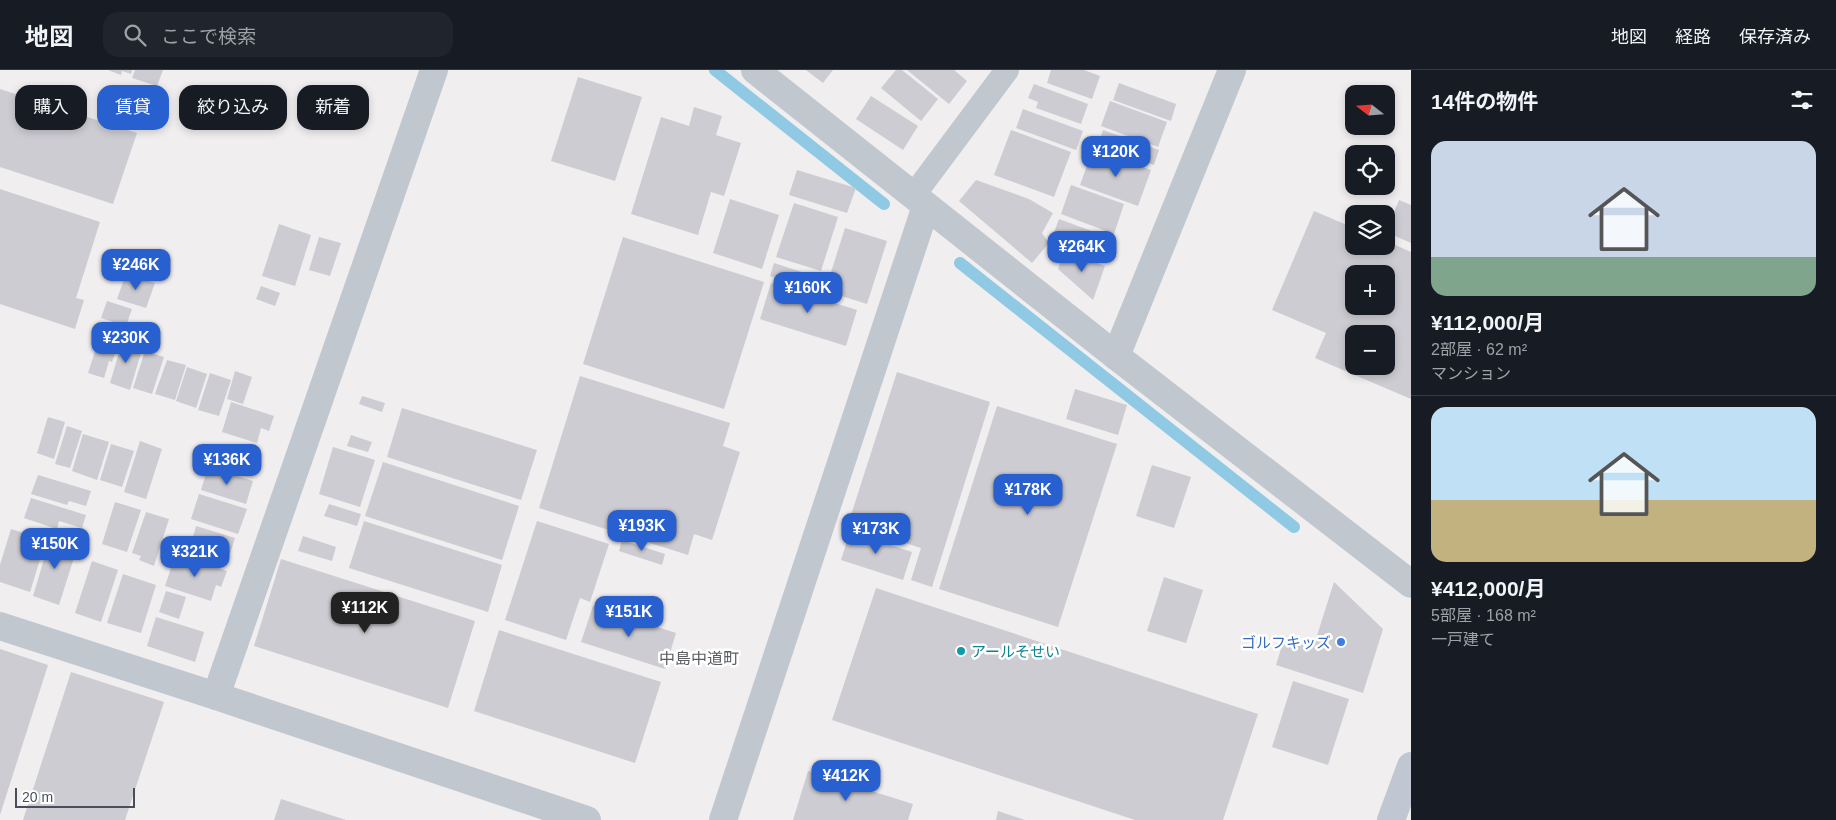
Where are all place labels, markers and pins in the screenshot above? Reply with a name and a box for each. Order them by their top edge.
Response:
pin: ¥120K [1081,136,1151,178]
pin: ¥264K [1047,230,1117,273]
pin: ¥246K [101,248,171,291]
pin: ¥160K [773,272,843,314]
pin: ¥230K [91,322,161,364]
pin: ¥136K [192,444,262,486]
pin: ¥178K [993,474,1063,516]
pin: ¥193K [607,510,677,552]
pin: ¥173K [841,512,911,555]
pin: ¥150K [20,528,90,570]
pin: ¥321K [160,536,230,578]
pin: ¥112K [330,592,400,634]
pin: ¥151K [594,596,664,638]
place label: ゴルフキッズ [1241,634,1331,651]
marker: ゴルフキッズ [1335,636,1347,648]
place label: アールそせい [971,643,1060,660]
marker: アールそせい [955,645,967,657]
pin: ¥412K [811,760,881,802]

